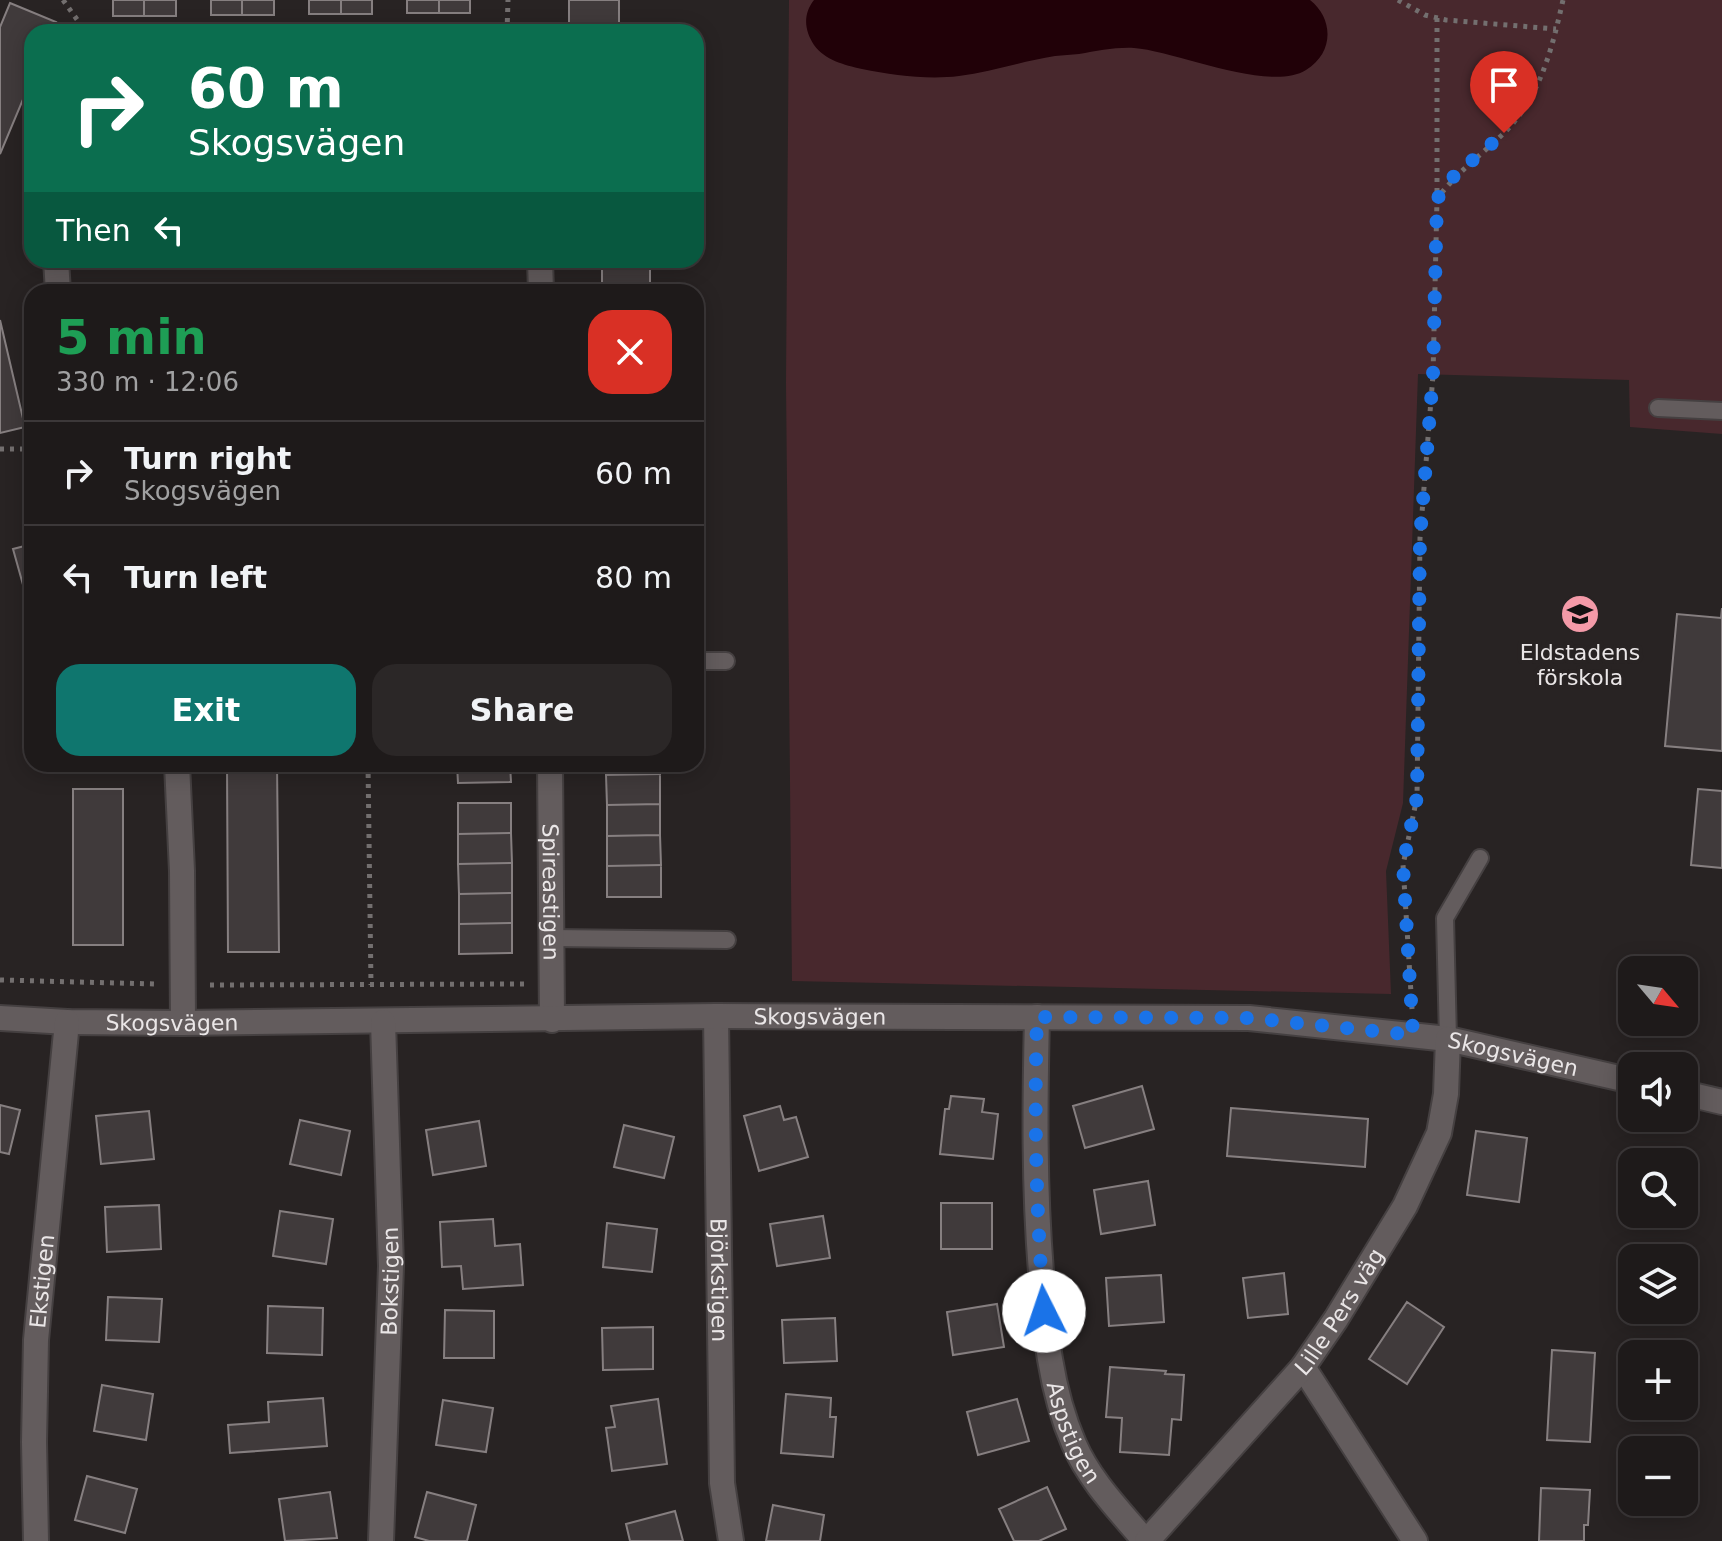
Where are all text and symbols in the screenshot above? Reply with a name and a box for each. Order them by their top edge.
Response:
pin [1470,51,1538,133]
text: 60 m [188,55,344,120]
icon: right [56,56,160,160]
icon: arrive [1482,63,1526,107]
text: Skogsvägen [188,122,405,163]
icon: left [147,208,191,252]
text: Then [56,213,131,248]
text: 5 min [56,309,207,365]
button: close [588,310,672,394]
text: 330 m · 12:06 [56,367,239,397]
text: Turn right [124,441,291,476]
icon: right [56,451,100,495]
text: 60 m [595,456,672,491]
text: Skogsvägen [124,476,281,506]
icon: left [56,555,100,599]
text: Turn left [124,560,267,595]
text: 80 m [595,560,672,595]
school or university icon: Eldstadens förskola [1559,593,1601,635]
place label: Eldstadens förskola [1520,640,1640,690]
button: Exit [56,664,356,756]
button: Share [372,664,672,756]
street label: Spireastigen [538,823,564,961]
north arrow [1618,956,1698,1036]
map controls [1618,956,1698,1516]
street label: Skogsvägen [753,1004,886,1029]
street label: Skogsvägen [105,1010,238,1036]
street label: Skogsvägen [1446,1027,1581,1081]
button: sound [1618,1052,1698,1132]
button: search [1618,1148,1698,1228]
street label: Björkstigen [706,1218,733,1342]
street label: Bokstigen [376,1226,404,1336]
street label: Ekstigen [25,1233,59,1329]
street label: Lille Pers väg [1289,1244,1389,1380]
button: layers [1618,1244,1698,1324]
position arrow [1002,1269,1086,1353]
button: + [1618,1340,1698,1420]
street label: Aspstigen [1042,1379,1106,1488]
button: − [1618,1436,1698,1516]

